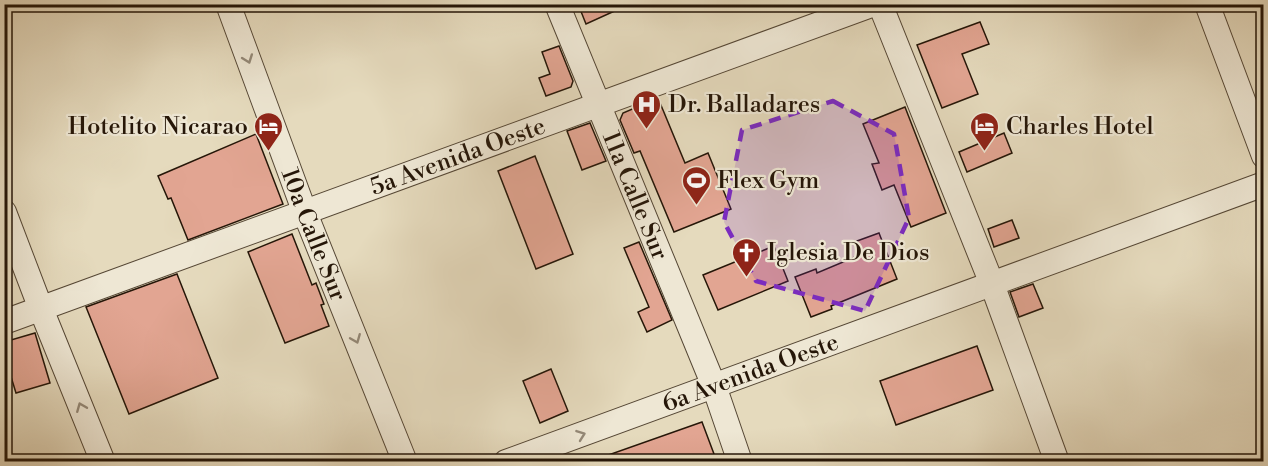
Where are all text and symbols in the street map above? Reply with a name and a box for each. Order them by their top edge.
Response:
one-way arrow [241,53,254,64]
hospital icon: Dr. Balladares [631,88,663,130]
place label: Dr. Balladares [668,90,820,120]
hotel icon: Hotelito Nicarao [253,110,285,152]
hotel icon: Charles Hotel [969,110,1001,152]
street label: 5a Avenida Oeste [366,111,550,203]
place label: Hotelito Nicarao [68,112,248,142]
place label: Charles Hotel [1006,112,1154,142]
street label: 11a Calle Sur [595,127,675,265]
street label: 10a Calle Sur [274,164,353,306]
sports icon: Flex Gym [680,164,712,206]
place label: Flex Gym [717,166,819,196]
church icon: Iglesia De Dios [730,236,762,278]
place label: Iglesia De Dios [767,238,930,268]
street label: 6a Avenida Oeste [658,327,843,419]
one-way arrow [349,333,361,344]
one-way arrow [76,403,88,414]
one-way arrow [575,429,586,442]

